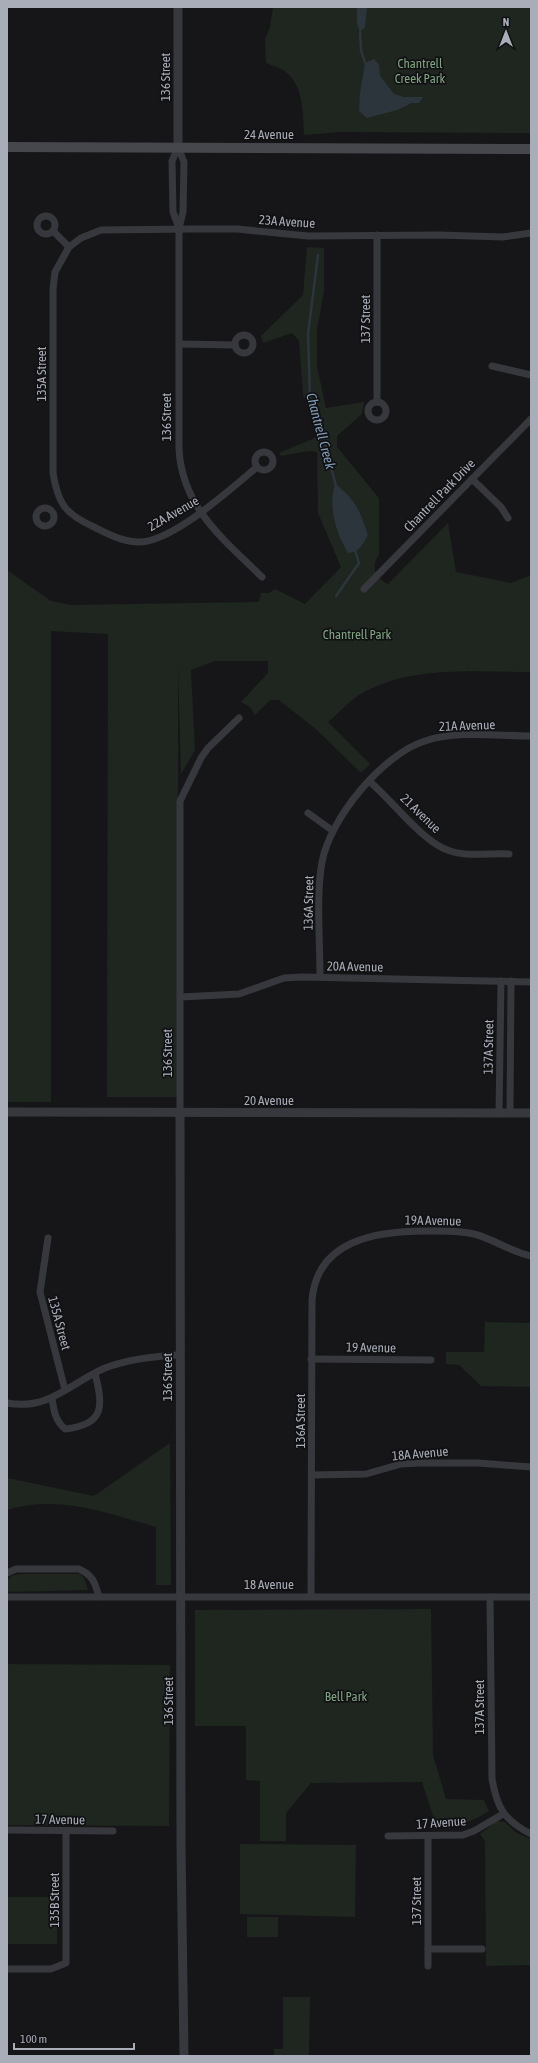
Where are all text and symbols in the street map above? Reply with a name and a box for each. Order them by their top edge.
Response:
north arrow [486,12,526,52]
text: N [503,16,509,28]
street label: 136 Street [158,52,173,101]
park label: Chantrell Creek Park [395,56,446,86]
street label: 24 Avenue [244,127,294,142]
street label: 23A Avenue [258,212,316,231]
street label: 137 Street [358,294,373,343]
street label: 135A Street [34,346,49,402]
water label: Chantrell Creek [303,391,339,472]
street label: 136 Street [159,392,174,441]
street label: Chantrell Park Drive [401,456,478,535]
street label: 22A Avenue [145,493,201,534]
park label: Chantrell Park [323,627,391,642]
street label: 21A Avenue [439,717,496,734]
street label: 21 Avenue [397,791,444,836]
street label: 136A Street [301,875,316,931]
street label: 20A Avenue [327,959,383,974]
street label: 137A Street [481,1019,496,1075]
street label: 136 Street [160,1028,175,1077]
street label: 20 Avenue [244,1093,294,1108]
street label: 19A Avenue [405,1213,461,1228]
street label: 135A Street [45,1295,74,1352]
street label: 19 Avenue [346,1340,396,1355]
street label: 136 Street [160,1352,175,1401]
street label: 136A Street [293,1393,308,1449]
street label: 18A Avenue [391,1444,449,1463]
street label: 18 Avenue [244,1577,294,1592]
street label: 136 Street [161,1676,176,1725]
street label: 137A Street [472,1679,487,1735]
park label: Bell Park [325,1689,367,1704]
street label: 17 Avenue [35,1812,85,1827]
street label: 17 Avenue [416,1813,467,1832]
street label: 135B Street [47,1872,62,1927]
street label: 137 Street [409,1876,424,1925]
scale bar [14,2025,134,2051]
text: 100 m [20,2032,47,2046]

